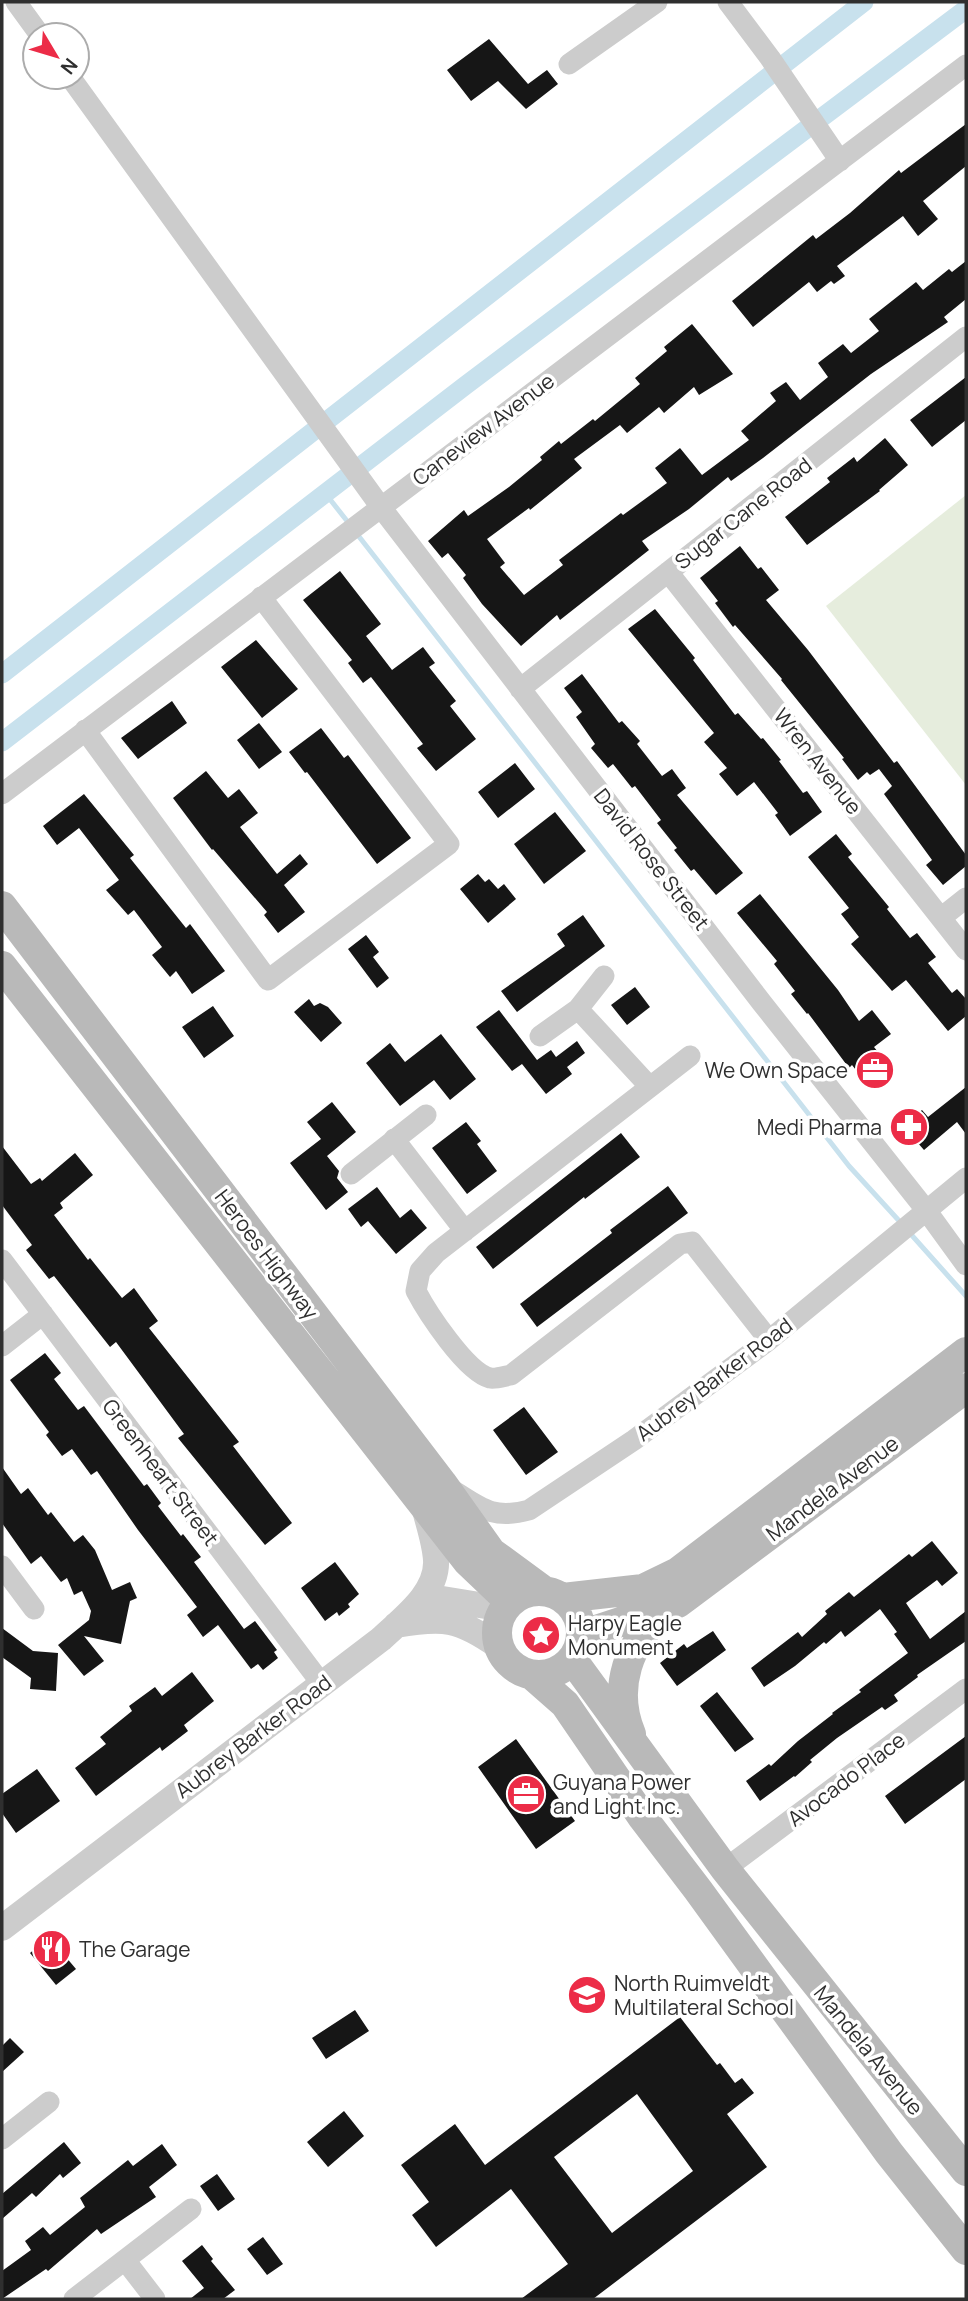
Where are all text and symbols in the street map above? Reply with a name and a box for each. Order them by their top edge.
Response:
north arrow [21,21,91,91]
text: N [55,53,84,80]
street label: Caneview Avenue [406,366,560,492]
street label: Sugar Cane Road [669,451,817,575]
street label: Wren Avenue [768,702,868,820]
street label: David Rose Street [588,782,716,936]
office icon: We Own Space [854,1049,896,1091]
place label: We Own Space [705,1056,848,1084]
pharmacy icon: Medi Pharma [888,1106,930,1148]
place label: Medi Pharma [757,1113,882,1141]
street label: Heroes Highway [209,1183,325,1325]
street label: Aubrey Barker Road [630,1311,798,1447]
street label: Greenheart Street [97,1393,225,1551]
street label: Mandela Avenue [760,1429,904,1547]
place label: Harpy Eagle Monument [568,1609,682,1661]
place icon: Harpy Eagle Monument [520,1614,562,1656]
street label: Aubrey Barker Road [169,1668,337,1804]
street label: Avocado Place [782,1726,910,1832]
place label: Guyana Power and Light Inc. [553,1768,692,1820]
office icon: Guyana Power and Light Inc. [505,1773,547,1815]
restaurant icon: The Garage [31,1928,73,1970]
place label: The Garage [79,1935,190,1963]
place label: North Ruimveldt Multilateral School [614,1969,794,2021]
school or university icon: North Ruimveldt Multilateral School [566,1974,608,2016]
street label: Mandela Avenue [808,1979,930,2121]

